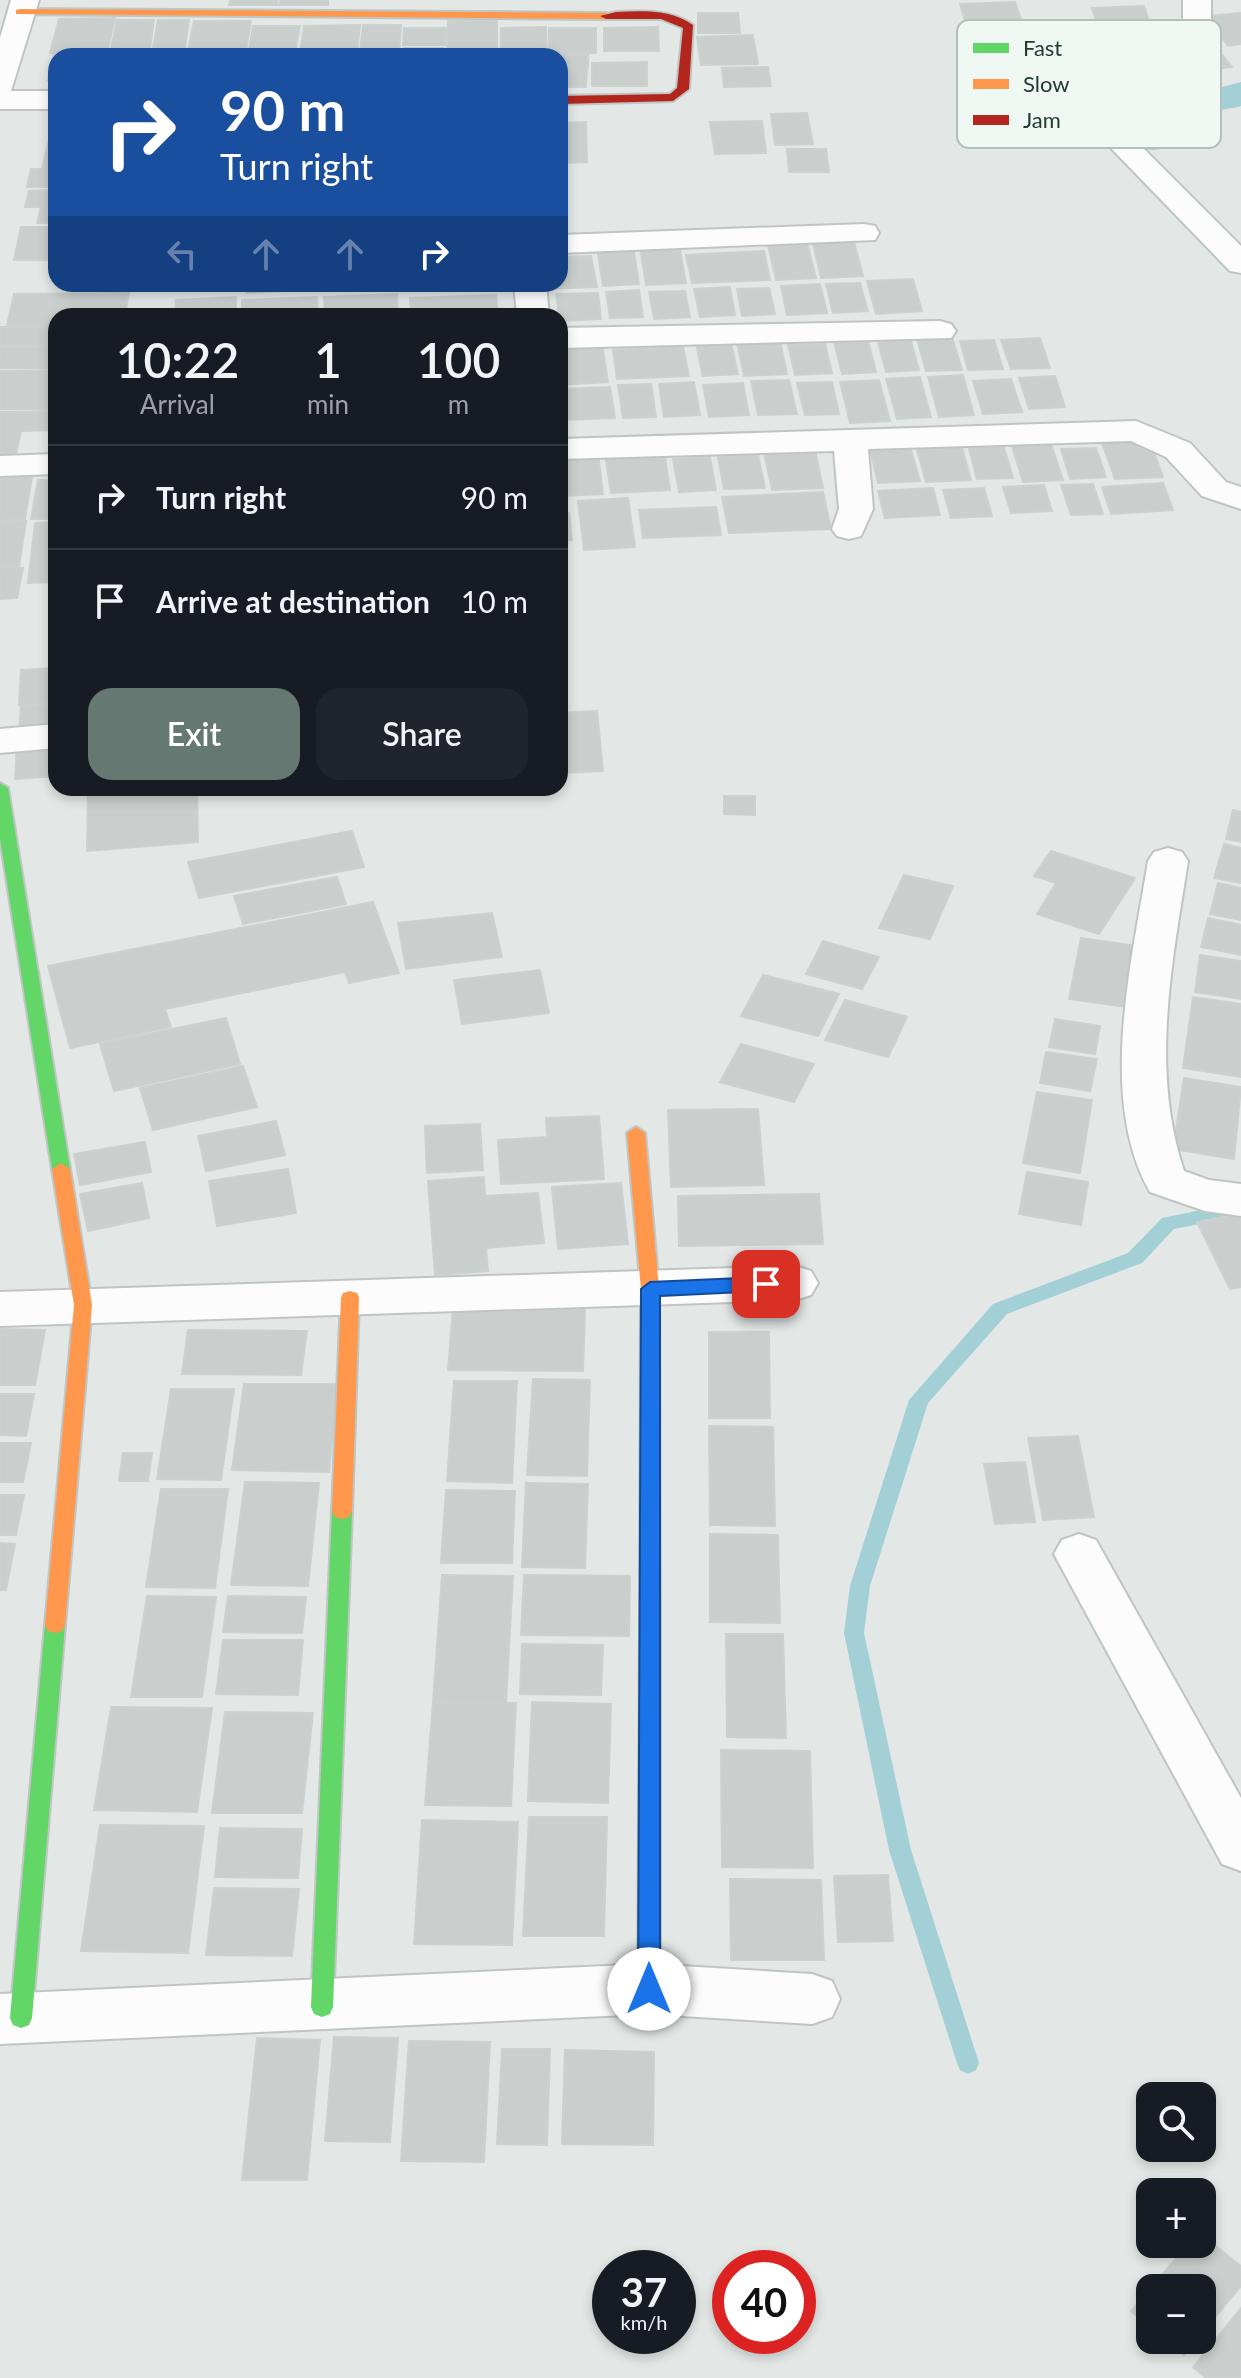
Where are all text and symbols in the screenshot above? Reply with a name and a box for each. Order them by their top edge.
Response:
legend [957,20,1221,148]
text: Fast [1023,34,1062,61]
text: Slow [1023,70,1070,97]
text: 90 m [220,76,345,143]
icon: right [88,80,192,184]
text: Jam [1023,106,1061,133]
text: Turn right [220,144,373,188]
icon: left [160,232,204,276]
icon: ahead [244,232,288,276]
icon: ahead [328,232,372,276]
icon: right [412,232,456,276]
text: 10:22 [116,331,239,388]
text: 1 [314,331,342,388]
text: 100 [417,331,500,388]
text: Arrival [140,388,215,420]
text: min [307,388,349,420]
text: m [448,388,469,420]
icon: right [88,475,132,519]
text: Turn right [156,479,286,515]
text: 90 m [461,479,528,515]
icon: arrive [88,579,132,623]
text: Arrive at destination [156,583,430,619]
text: 10 m [461,583,528,619]
button: Exit [88,688,300,780]
button: Share [316,688,528,780]
pin [732,1250,800,1318]
icon: arrive [744,1262,788,1306]
position arrow [607,1947,691,2031]
map controls [1136,2082,1216,2354]
button: search [1136,2082,1216,2162]
button: + [1136,2178,1216,2258]
speed limit sign: 40 [712,2250,816,2354]
text: 37 [621,2268,667,2316]
button: − [1136,2274,1216,2354]
text: km/h [621,2310,667,2334]

